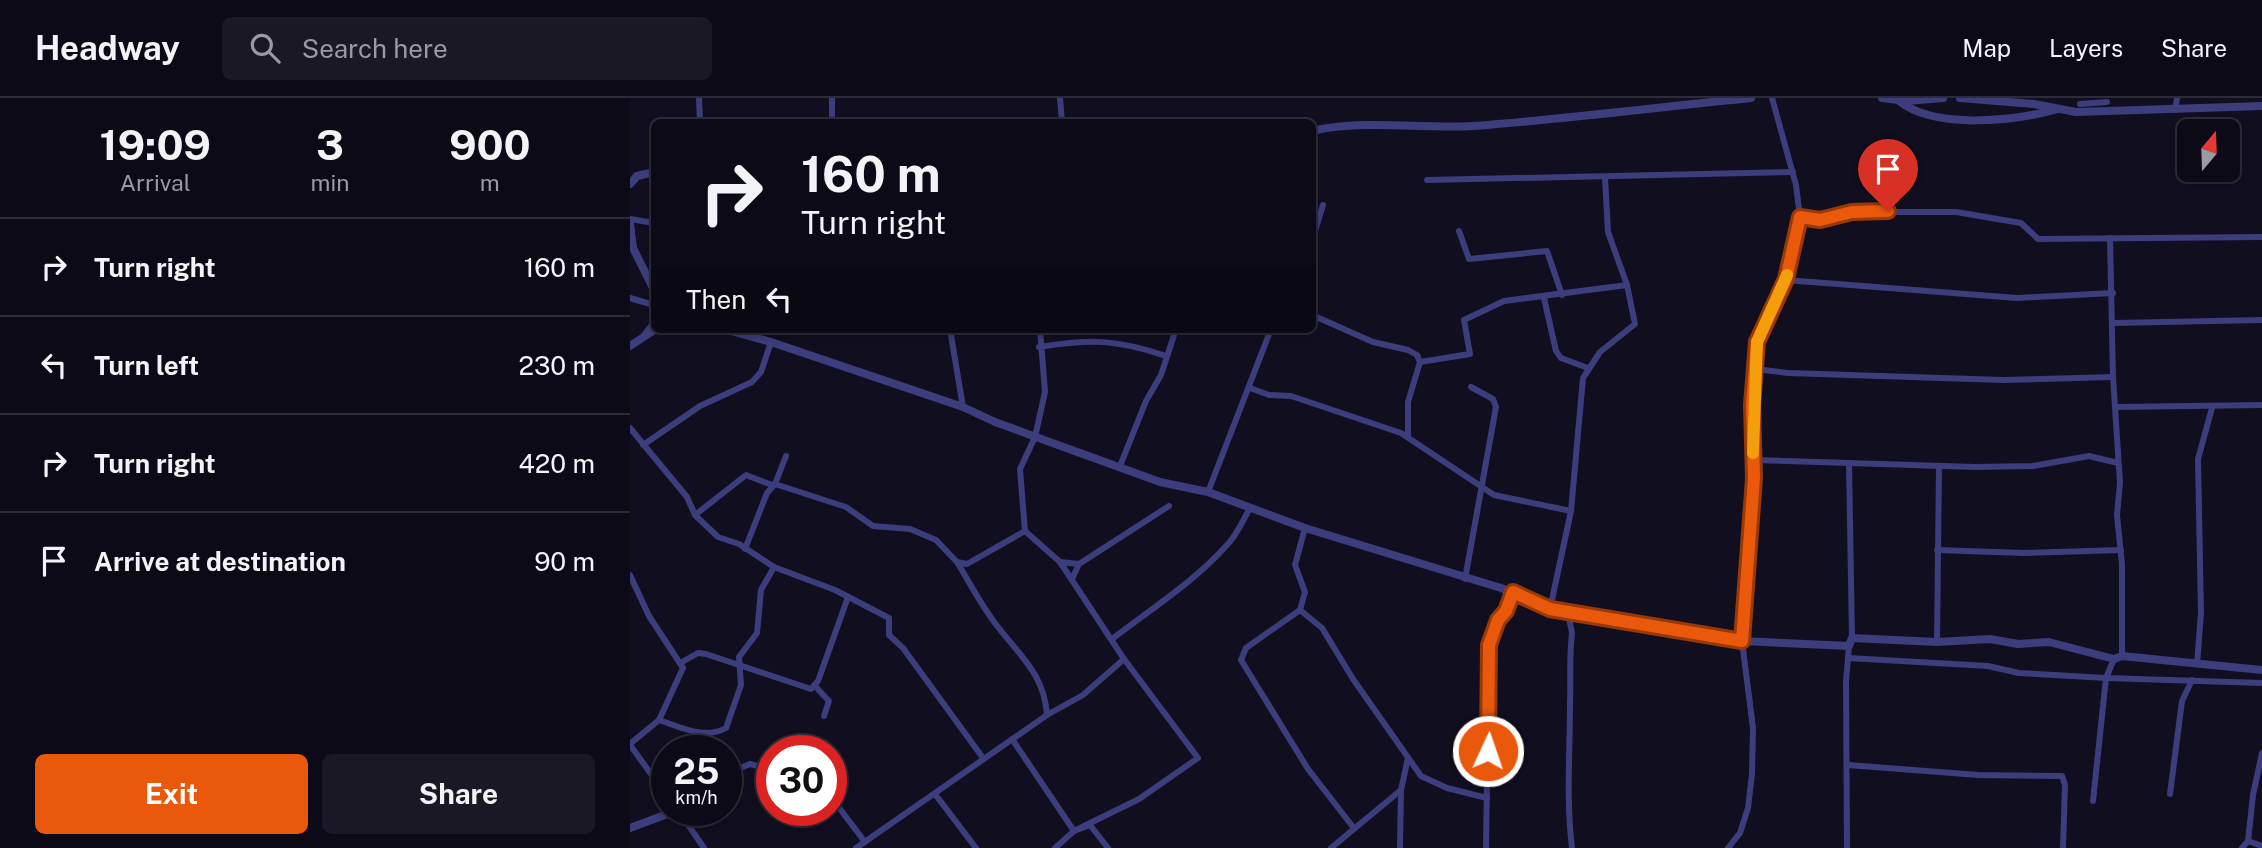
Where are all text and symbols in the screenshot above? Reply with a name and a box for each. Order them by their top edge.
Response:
search box [222,17,712,80]
text: Headway [35,29,180,67]
icon: search [246,29,284,67]
text: Search here [302,33,448,64]
text: Map [1962,34,2011,62]
text: Layers [2049,34,2123,62]
text: Share [2161,34,2227,62]
north arrow [2177,119,2240,182]
map controls [2177,119,2240,182]
text: 19:09 [99,120,211,169]
text: 3 [316,120,344,169]
text: 900 [449,120,531,169]
pin [1858,139,1918,211]
text: 160 m [801,145,941,203]
icon: right [686,147,777,238]
icon: arrive [1869,150,1907,188]
text: Arrival [120,169,191,196]
text: min [311,169,350,196]
text: m [480,169,500,196]
text: Turn right [801,204,946,241]
icon: right [35,248,73,286]
text: Turn right [94,252,216,283]
text: 160 m [524,252,595,283]
icon: left [760,280,798,318]
text: Then [686,284,746,315]
icon: left [35,346,73,384]
text: Turn left [94,350,199,381]
text: 230 m [519,350,595,381]
icon: right [35,444,73,482]
text: Turn right [94,448,216,479]
text: 420 m [518,448,595,479]
icon: arrive [35,542,73,580]
text: Arrive at destination [94,546,346,577]
text: 90 m [534,546,595,577]
position arrow [1451,714,1525,788]
speed limit sign: 30 [756,735,847,826]
text: 25 [674,751,719,792]
button: Exit [35,754,308,834]
button: Share [322,754,595,834]
text: km/h [675,787,718,808]

